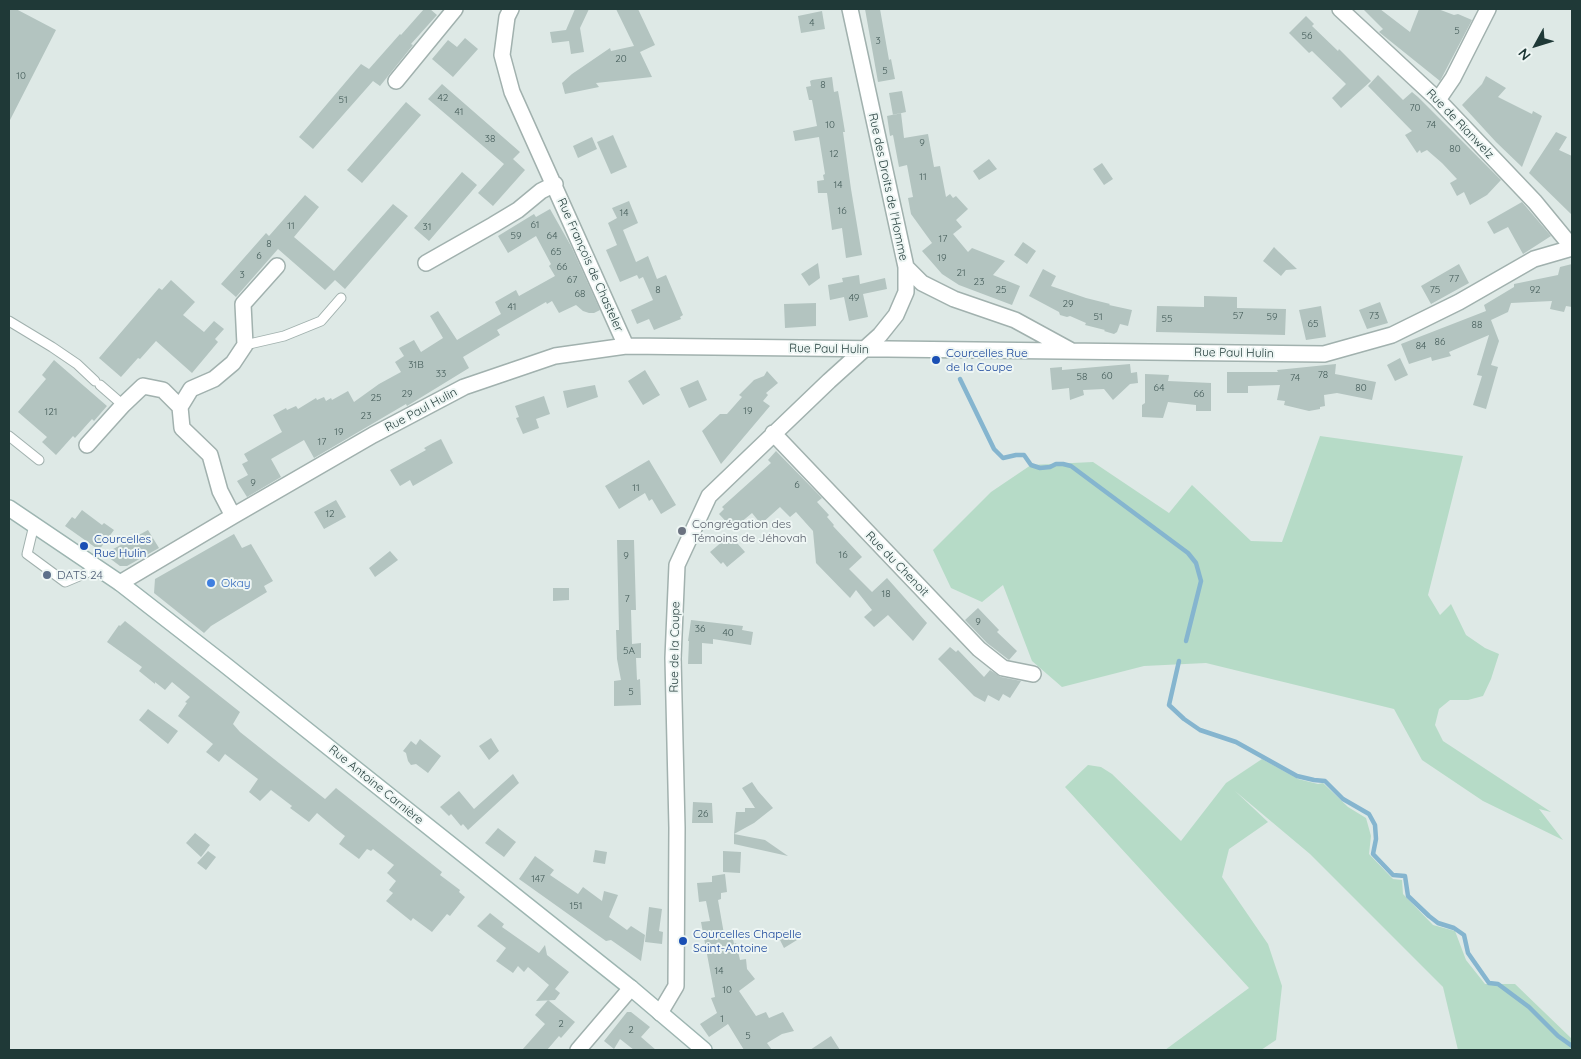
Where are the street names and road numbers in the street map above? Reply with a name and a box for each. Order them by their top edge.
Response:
street label: Rue de Rianwelz [1423,86,1497,162]
street label: Rue des Droits de l'Homme [865,112,911,262]
street label: Rue François de Chasteler [554,196,626,334]
street label: Rue Paul Hulin [789,341,869,357]
street label: Rue Paul Hulin [1194,345,1274,361]
street label: Rue Paul Hulin [382,385,460,435]
street label: Rue du Chenoit [862,529,932,599]
street label: Rue de la Coupe [667,601,683,693]
street label: Rue Antoine Carnière [326,742,426,828]

